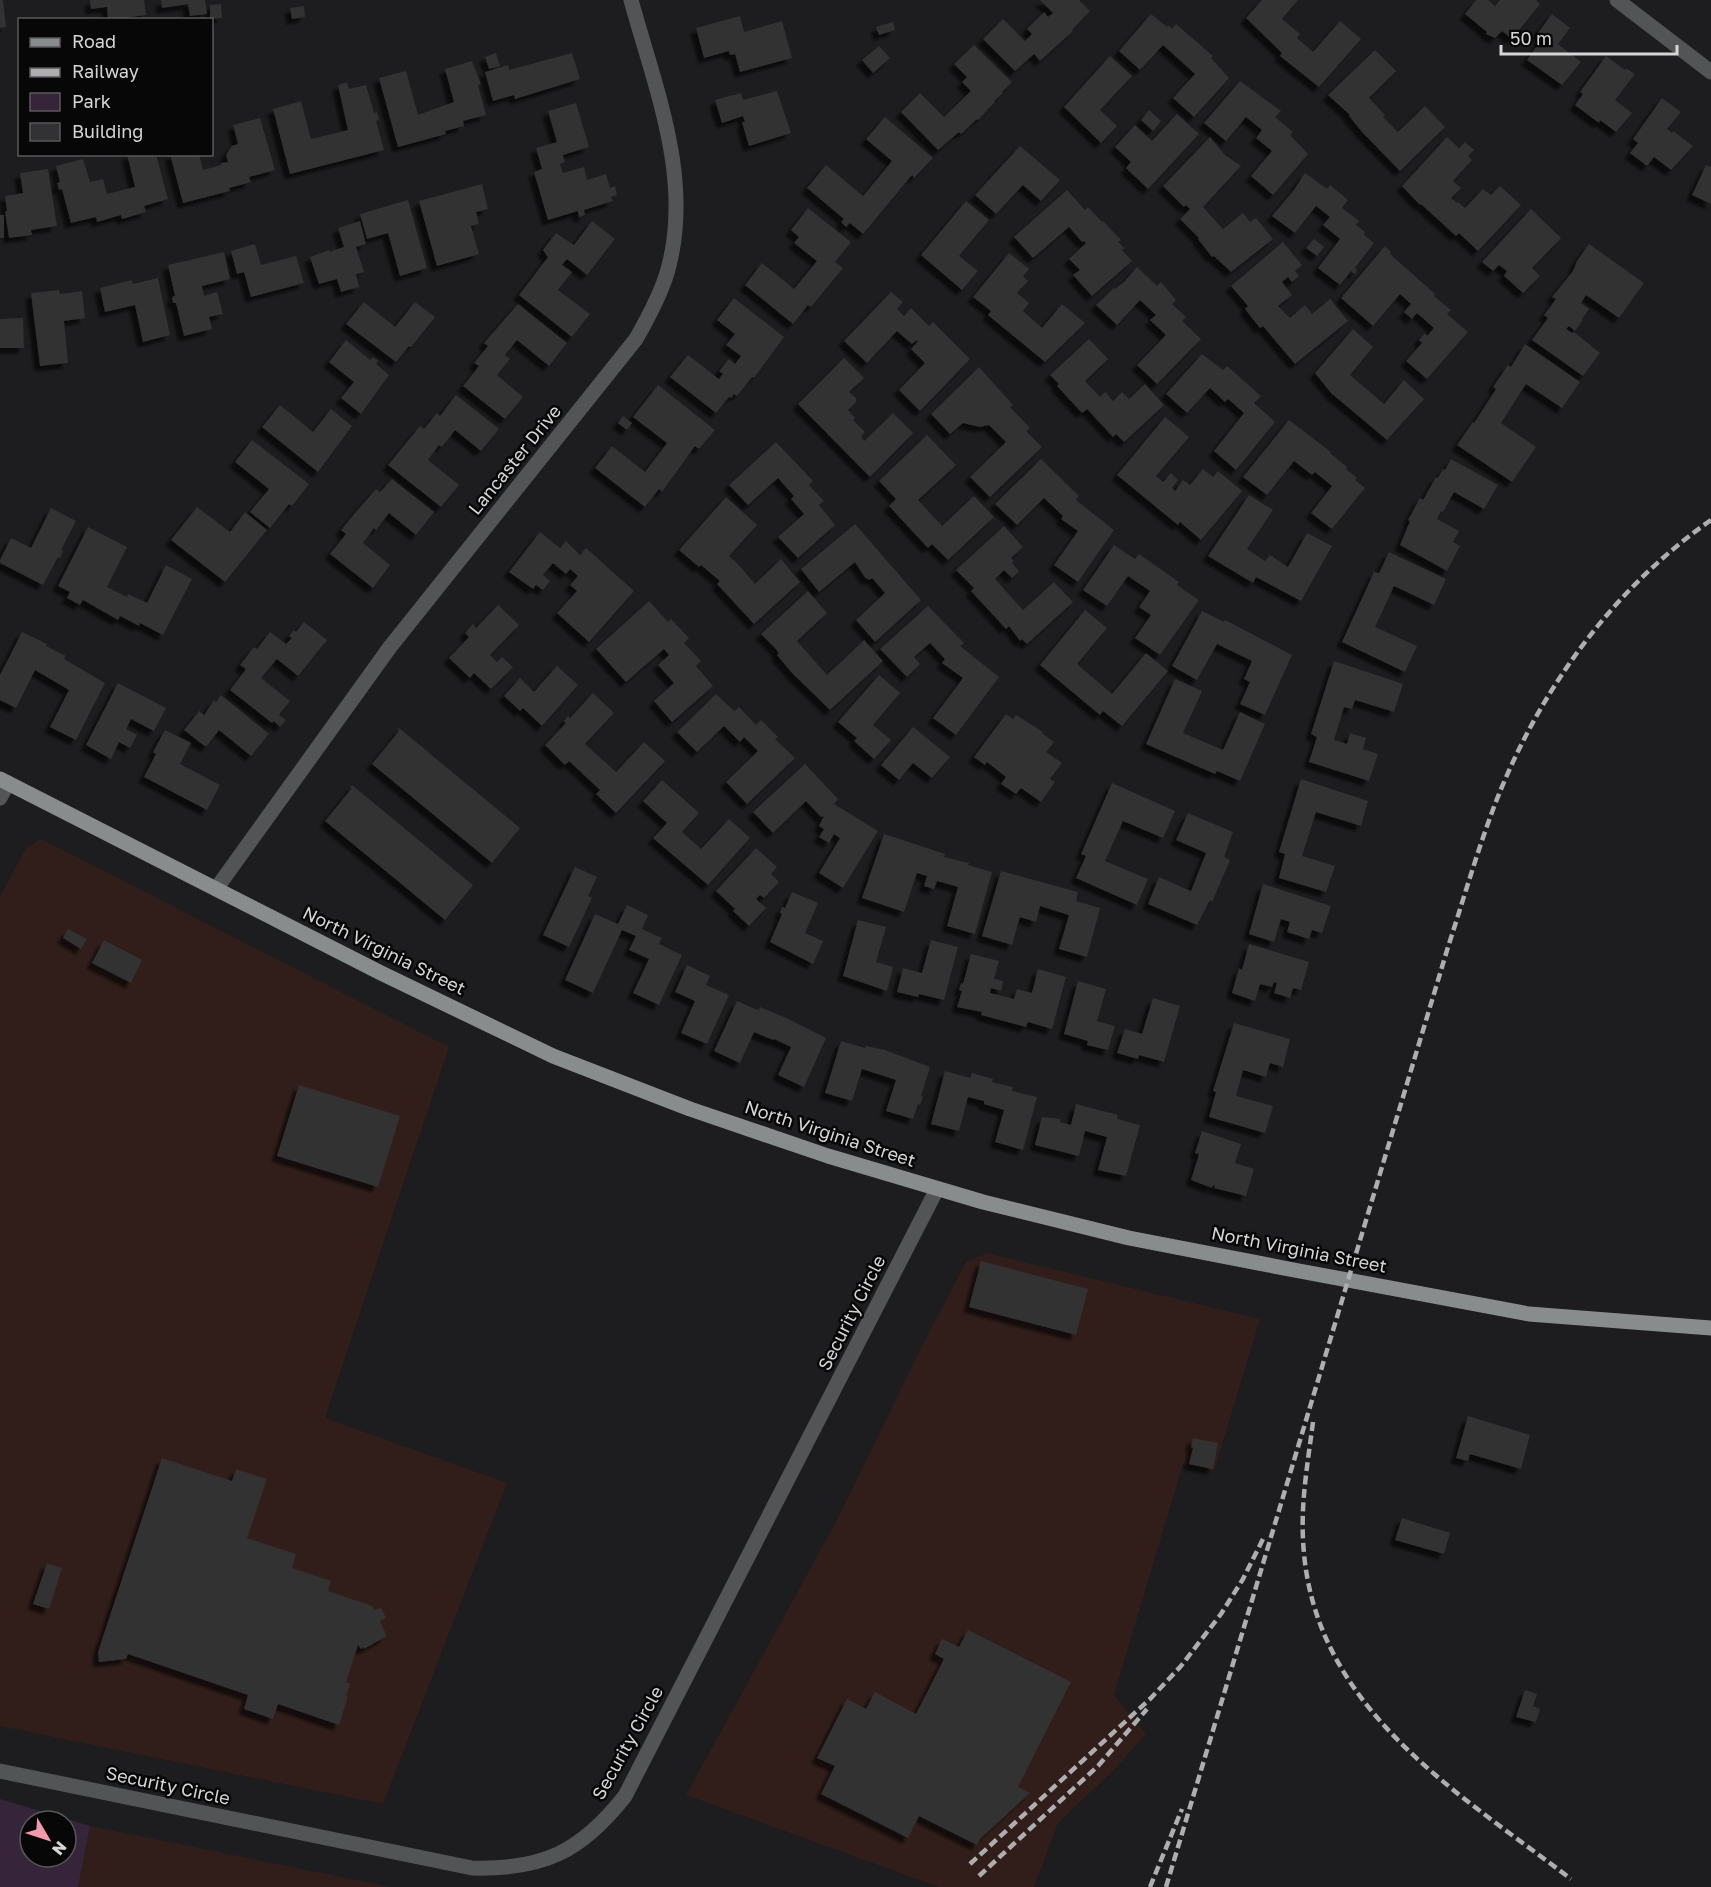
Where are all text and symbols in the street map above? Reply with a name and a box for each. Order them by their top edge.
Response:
legend [18,18,213,156]
scale bar [1501,18,1676,56]
text: 50 m [1510,27,1552,49]
text: Road [72,30,116,52]
text: Railway [72,60,139,82]
text: Park [72,90,111,112]
text: Building [72,120,143,142]
street label: Lancaster Drive [463,400,565,519]
street label: North Virginia Street [300,901,469,999]
street label: North Virginia Street [742,1095,918,1171]
street label: North Virginia Street [1210,1221,1389,1277]
street label: Security Circle [813,1251,890,1374]
street label: Security Circle [587,1682,667,1803]
street label: Security Circle [104,1761,232,1809]
north arrow [18,1809,78,1869]
text: N [48,1837,71,1859]

